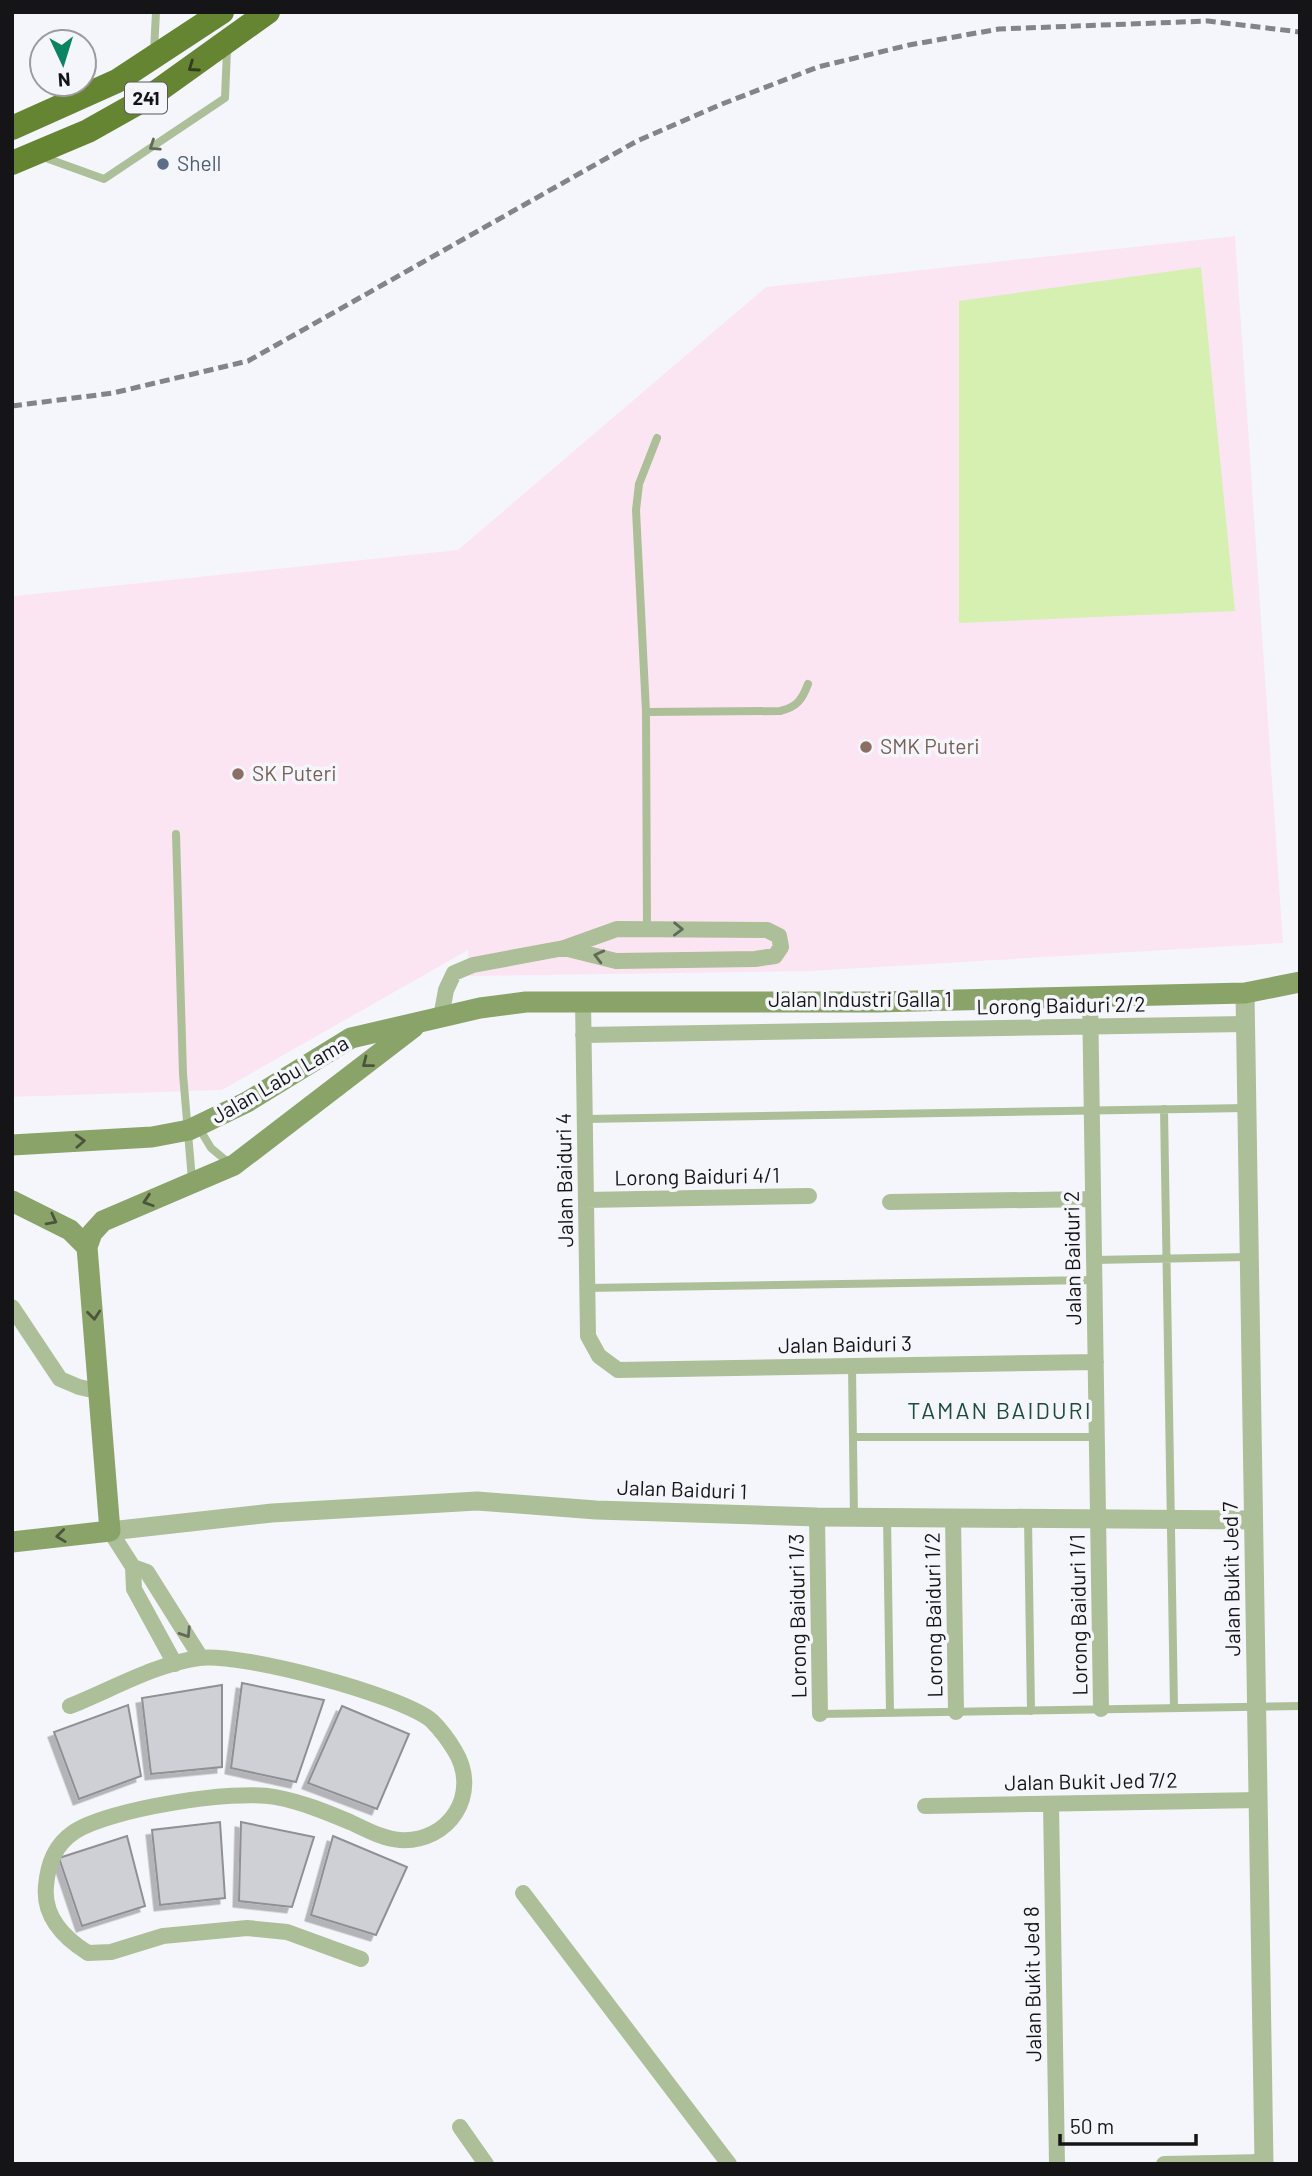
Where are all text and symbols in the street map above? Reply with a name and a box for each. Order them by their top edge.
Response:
north arrow [28,28,98,98]
one-way arrow [188,59,201,71]
text: N [57,69,71,92]
road number: 241 [125,82,167,114]
one-way arrow [149,138,162,150]
place label: Shell [177,150,221,175]
marker: Shell [155,156,171,172]
place label: SMK Puteri [880,733,980,758]
marker: SMK Puteri [858,739,874,755]
place label: SK Puteri [252,760,337,785]
marker: SK Puteri [230,766,246,782]
one-way arrow [674,921,684,937]
one-way arrow [593,950,605,964]
street label: Jalan Industri Galla 1 [768,986,952,1011]
street label: Lorong Baiduri 2/2 [976,991,1146,1018]
street label: Jalan Labu Lama [206,1029,352,1128]
one-way arrow [362,1054,375,1067]
street label: Jalan Baiduri 4 [550,1113,577,1248]
one-way arrow [75,1133,86,1148]
street label: Lorong Baiduri 4/1 [614,1162,780,1189]
street label: Jalan Baiduri 2 [1058,1191,1085,1325]
one-way arrow [142,1193,155,1207]
one-way arrow [45,1212,57,1226]
one-way arrow [86,1309,101,1321]
street label: Jalan Baiduri 3 [778,1330,912,1357]
district label: TAMAN BAIDURI [907,1396,1093,1424]
street label: Jalan Baiduri 1 [616,1474,748,1503]
street label: Jalan Bukit Jed 7 [1217,1501,1244,1657]
one-way arrow [55,1529,67,1544]
street label: Lorong Baiduri 1/2 [919,1532,946,1698]
street label: Lorong Baiduri 1/3 [783,1533,810,1699]
street label: Lorong Baiduri 1/1 [1064,1534,1091,1696]
one-way arrow [177,1625,190,1638]
street label: Jalan Bukit Jed 7/2 [1004,1766,1178,1795]
street label: Jalan Bukit Jed 8 [1018,1906,1045,2062]
scale bar [1060,2102,1196,2146]
text: 50 m [1070,2113,1114,2138]

